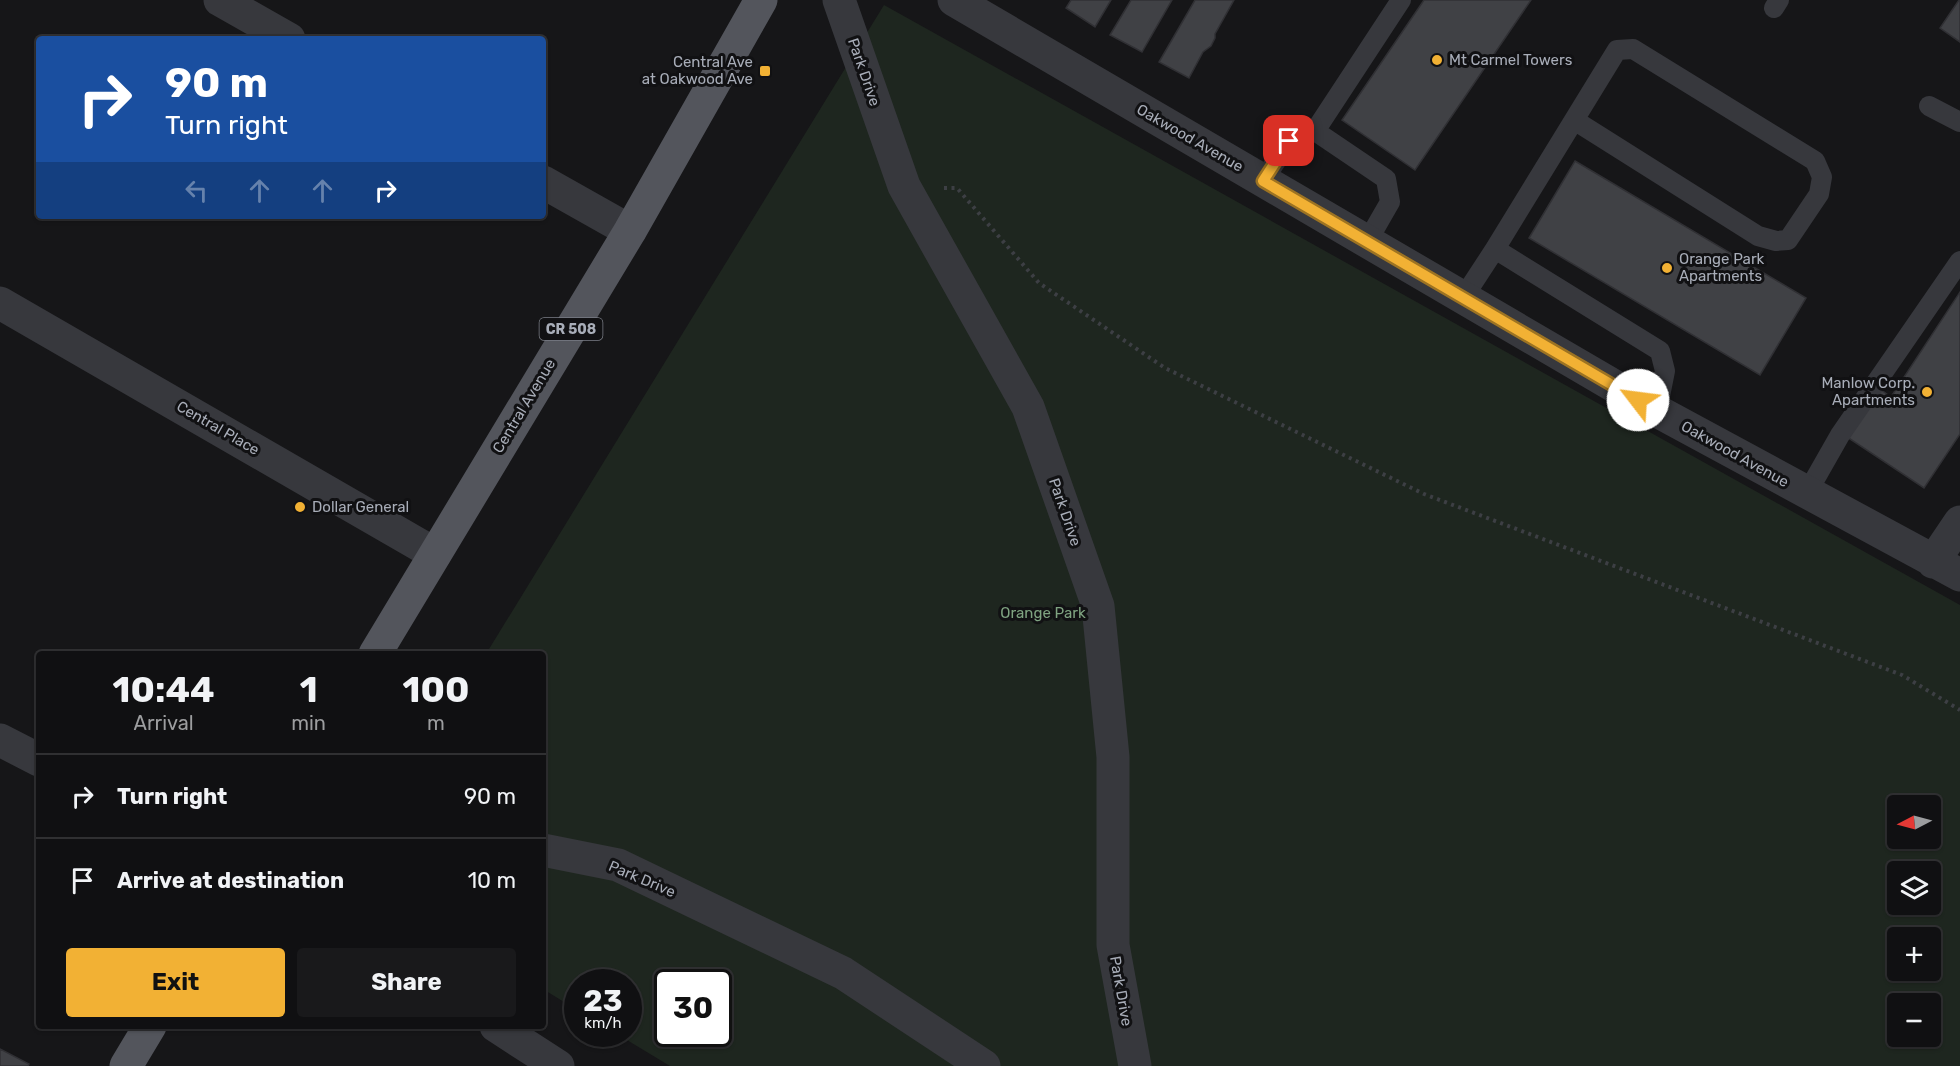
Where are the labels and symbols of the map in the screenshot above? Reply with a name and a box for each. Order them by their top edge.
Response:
street label: Park Drive [844,36,884,108]
place label: Mt Carmel Towers [1449,51,1573,69]
place label: Central Ave at Oakwood Ave [642,53,753,88]
marker: Mt Carmel Towers [1430,53,1444,67]
marker: Central Ave at Oakwood Ave [758,64,772,78]
street label: Oakwood Avenue [1134,100,1246,176]
pin [1263,115,1314,166]
place label: Orange Park Apartments [1679,250,1765,285]
marker: Orange Park Apartments [1660,261,1674,275]
road number: CR 508 [540,318,602,340]
street label: Central Avenue [489,356,559,456]
position arrow [1606,368,1670,432]
place label: Manlow Corp. Apartments [1821,374,1915,409]
marker: Manlow Corp. Apartments [1920,385,1934,399]
street label: Central Place [173,397,263,459]
street label: Oakwood Avenue [1678,417,1792,491]
street label: Park Drive [1045,476,1085,548]
place label: Dollar General [312,498,409,516]
marker: Dollar General [293,500,307,514]
park label: Orange Park [1000,604,1086,622]
north arrow [1887,795,1941,849]
street label: Park Drive [606,857,678,901]
street label: Park Drive [1106,955,1136,1027]
speed limit sign: 30 [654,969,732,1047]

